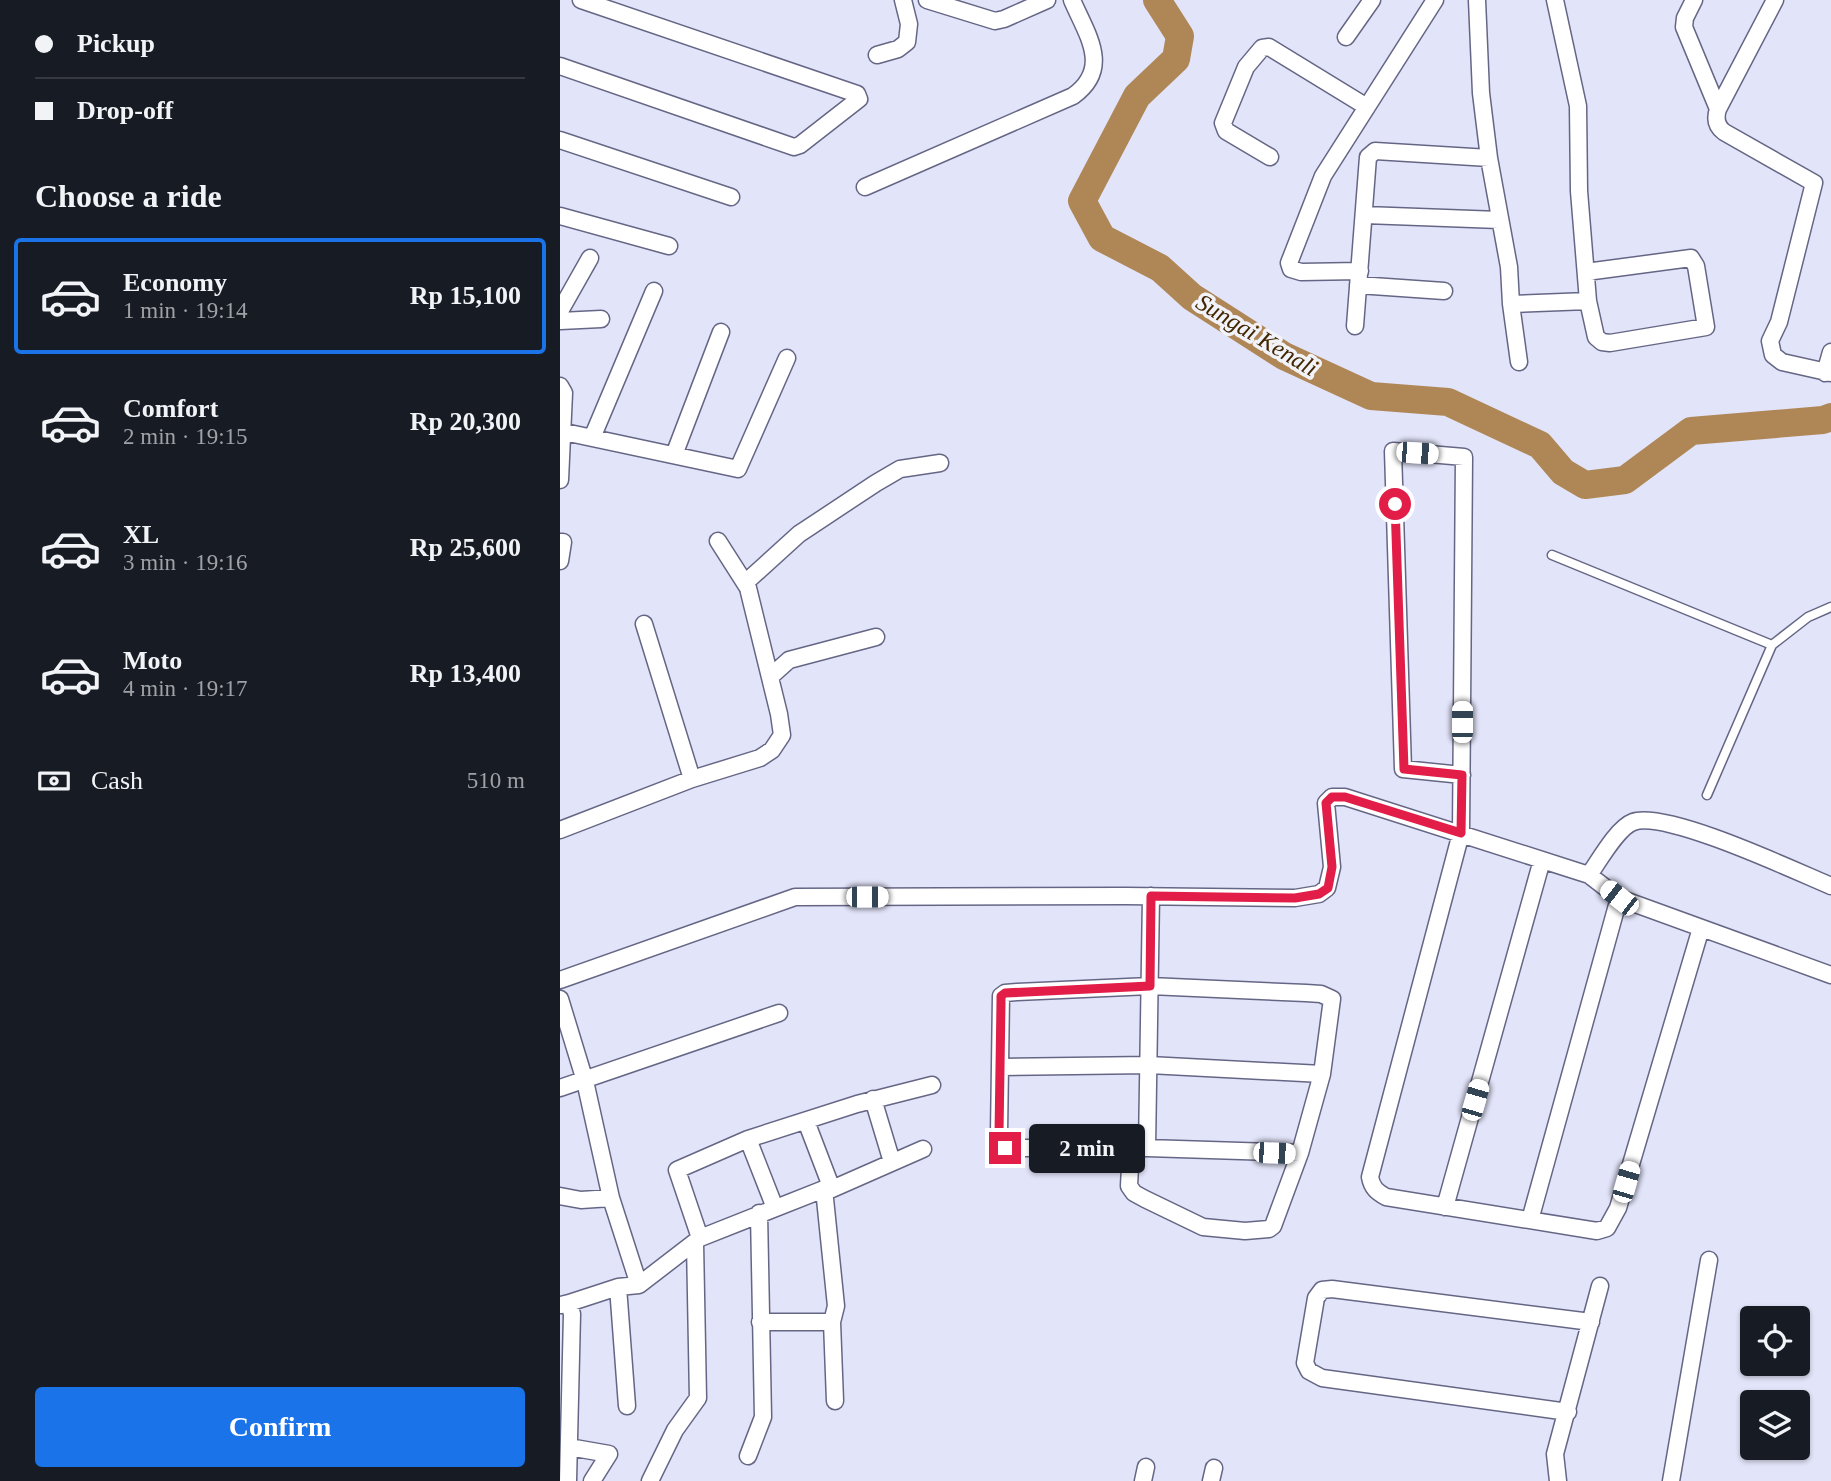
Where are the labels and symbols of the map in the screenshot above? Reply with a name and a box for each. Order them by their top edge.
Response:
water label: Sungai Kenali [1192,289,1322,381]
car [1396,441,1439,465]
route start [1379,488,1411,520]
car [1452,701,1473,743]
car [1596,877,1643,919]
car [847,887,889,908]
car [1460,1077,1491,1123]
callout: 2 min [1030,1124,1145,1172]
route end [989,1132,1021,1164]
car [1253,1142,1296,1164]
car [1611,1159,1642,1205]

